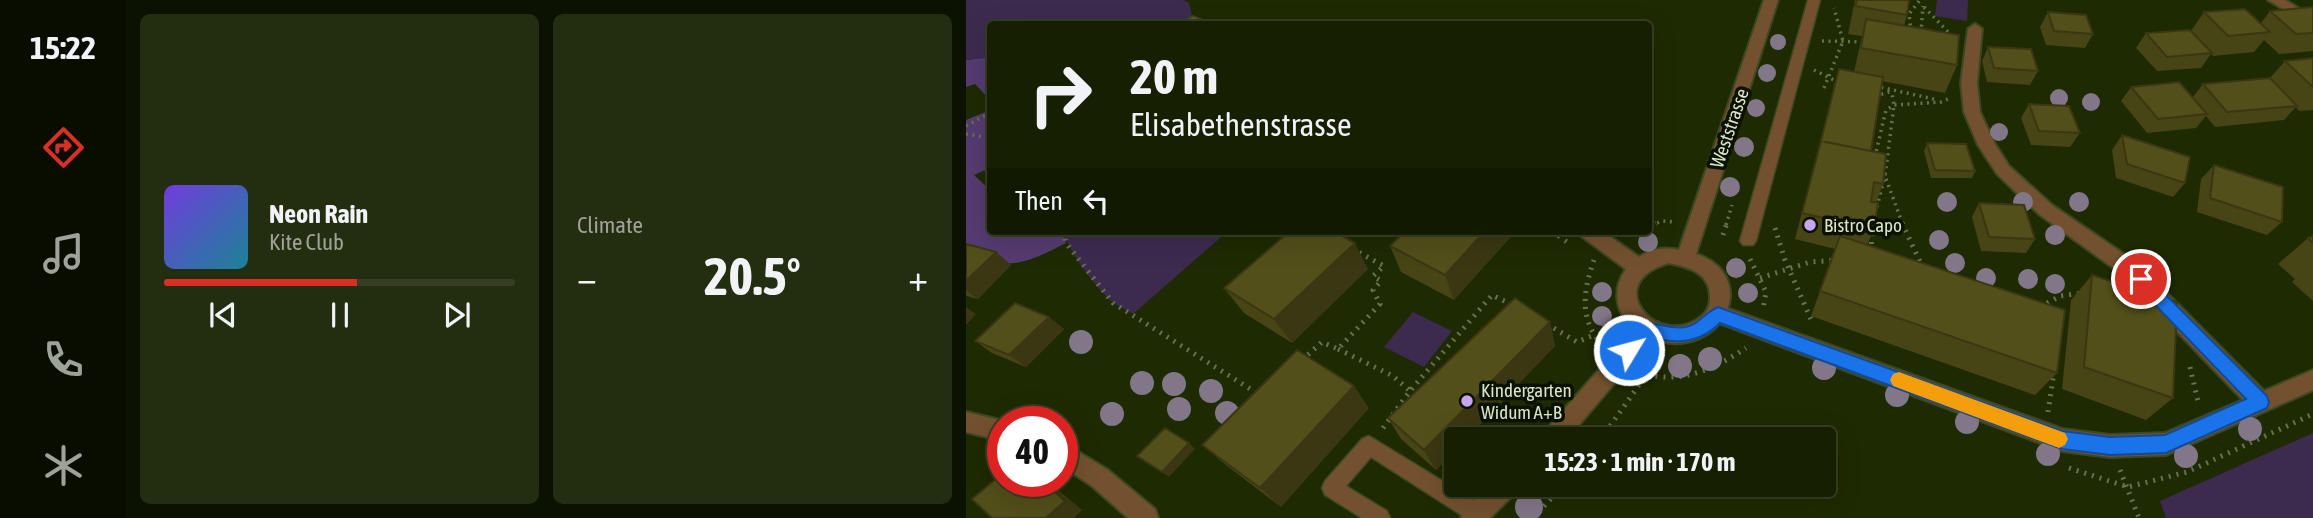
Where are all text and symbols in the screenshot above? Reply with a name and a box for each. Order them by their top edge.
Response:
text: 15:22 [30,29,96,66]
text: 20 m [1130,48,1218,104]
icon: right [1015,49,1106,140]
street label: Weststrasse [1705,86,1753,170]
text: Elisabethenstrasse [1130,106,1351,143]
icon: directions [39,123,88,172]
icon: left [1077,182,1115,220]
text: Then [1015,186,1063,216]
text: Neon Rain [269,199,368,229]
text: Climate [577,212,643,238]
place label: Bistro Capo [1824,214,1902,236]
marker: Bistro Capo [1802,217,1818,233]
icon: music [39,229,88,278]
text: Kite Club [269,229,344,255]
text: 20.5° [704,246,801,306]
pin [2111,249,2171,309]
text: − [577,256,597,299]
text: + [908,256,928,299]
icon: arrive [2122,260,2160,298]
icon: previous [204,296,242,334]
icon: pause [321,296,359,334]
icon: next [438,296,476,334]
position arrow [1592,313,1666,387]
icon: phone [39,335,88,384]
place label: Kindergarten Widum A+B [1481,379,1572,423]
marker: Kindergarten Widum A+B [1459,393,1475,409]
speed limit sign: 40 [987,406,1078,497]
icon: climate [39,441,88,490]
text: 15:23 · 1 min · 170 m [1545,447,1735,477]

